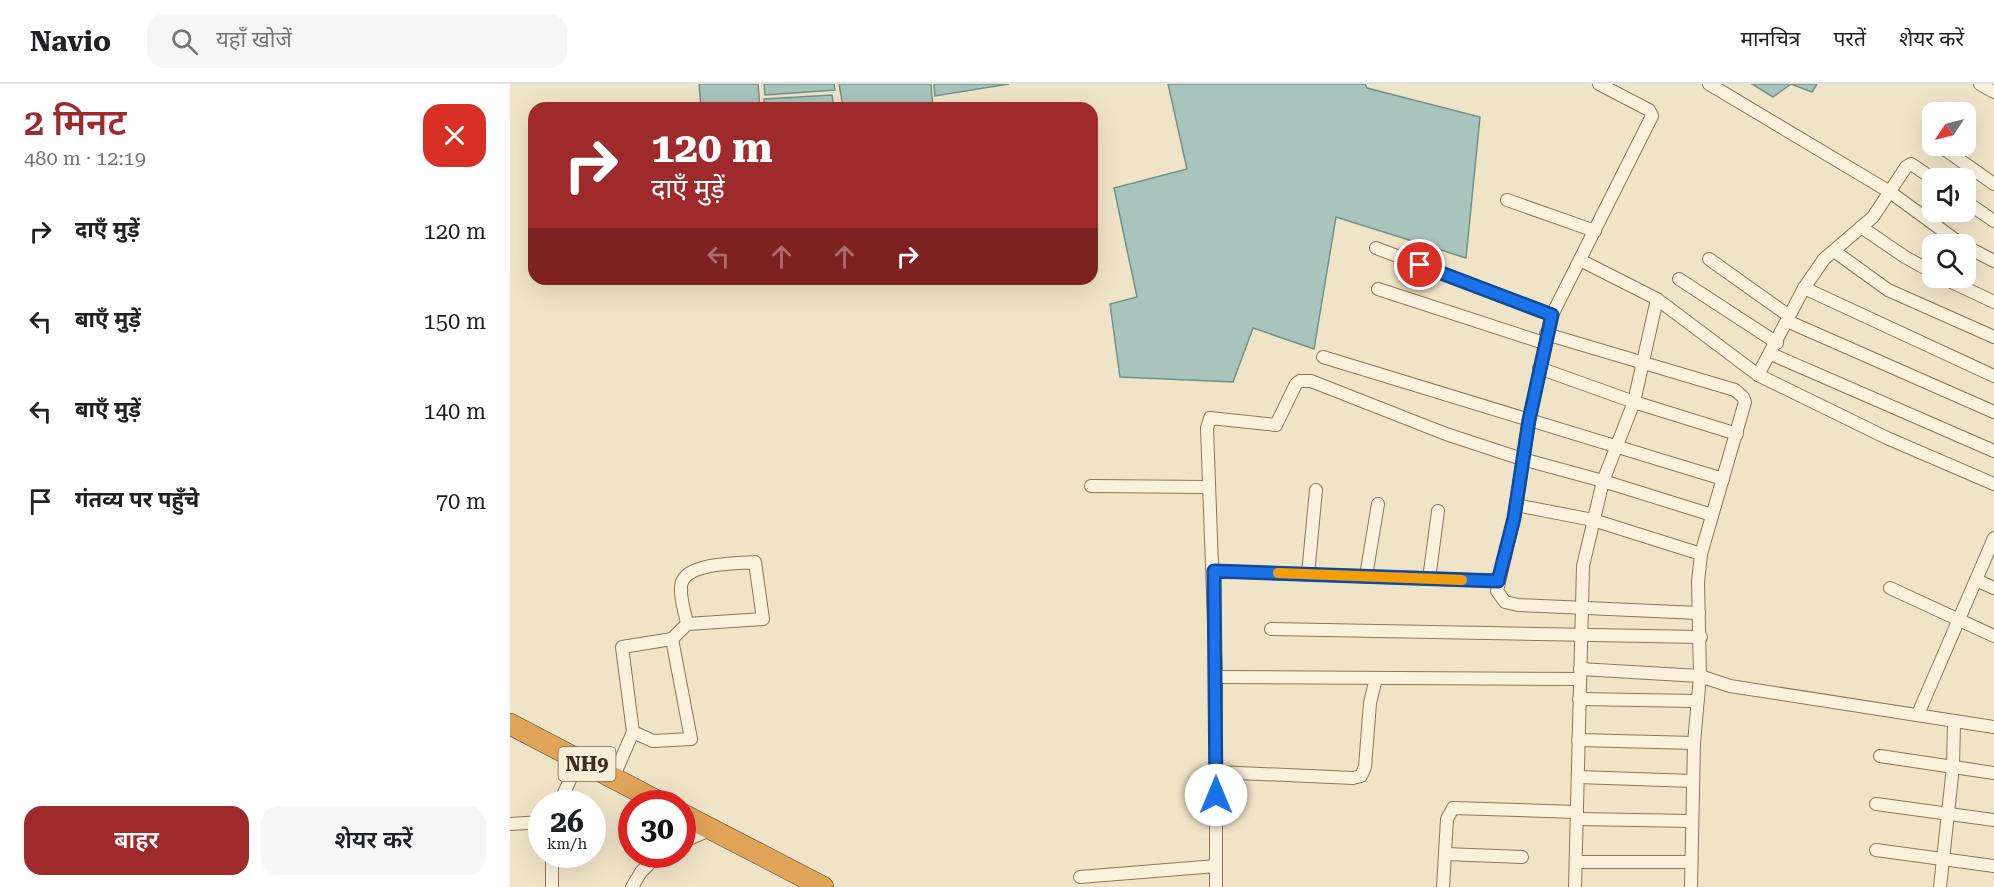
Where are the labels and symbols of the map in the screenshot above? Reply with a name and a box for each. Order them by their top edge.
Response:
north arrow [1922,102,1976,156]
pin [1394,239,1445,290]
road number: NH9 [558,747,616,781]
position arrow [1184,763,1248,827]
speed limit sign: 30 [618,790,696,868]

